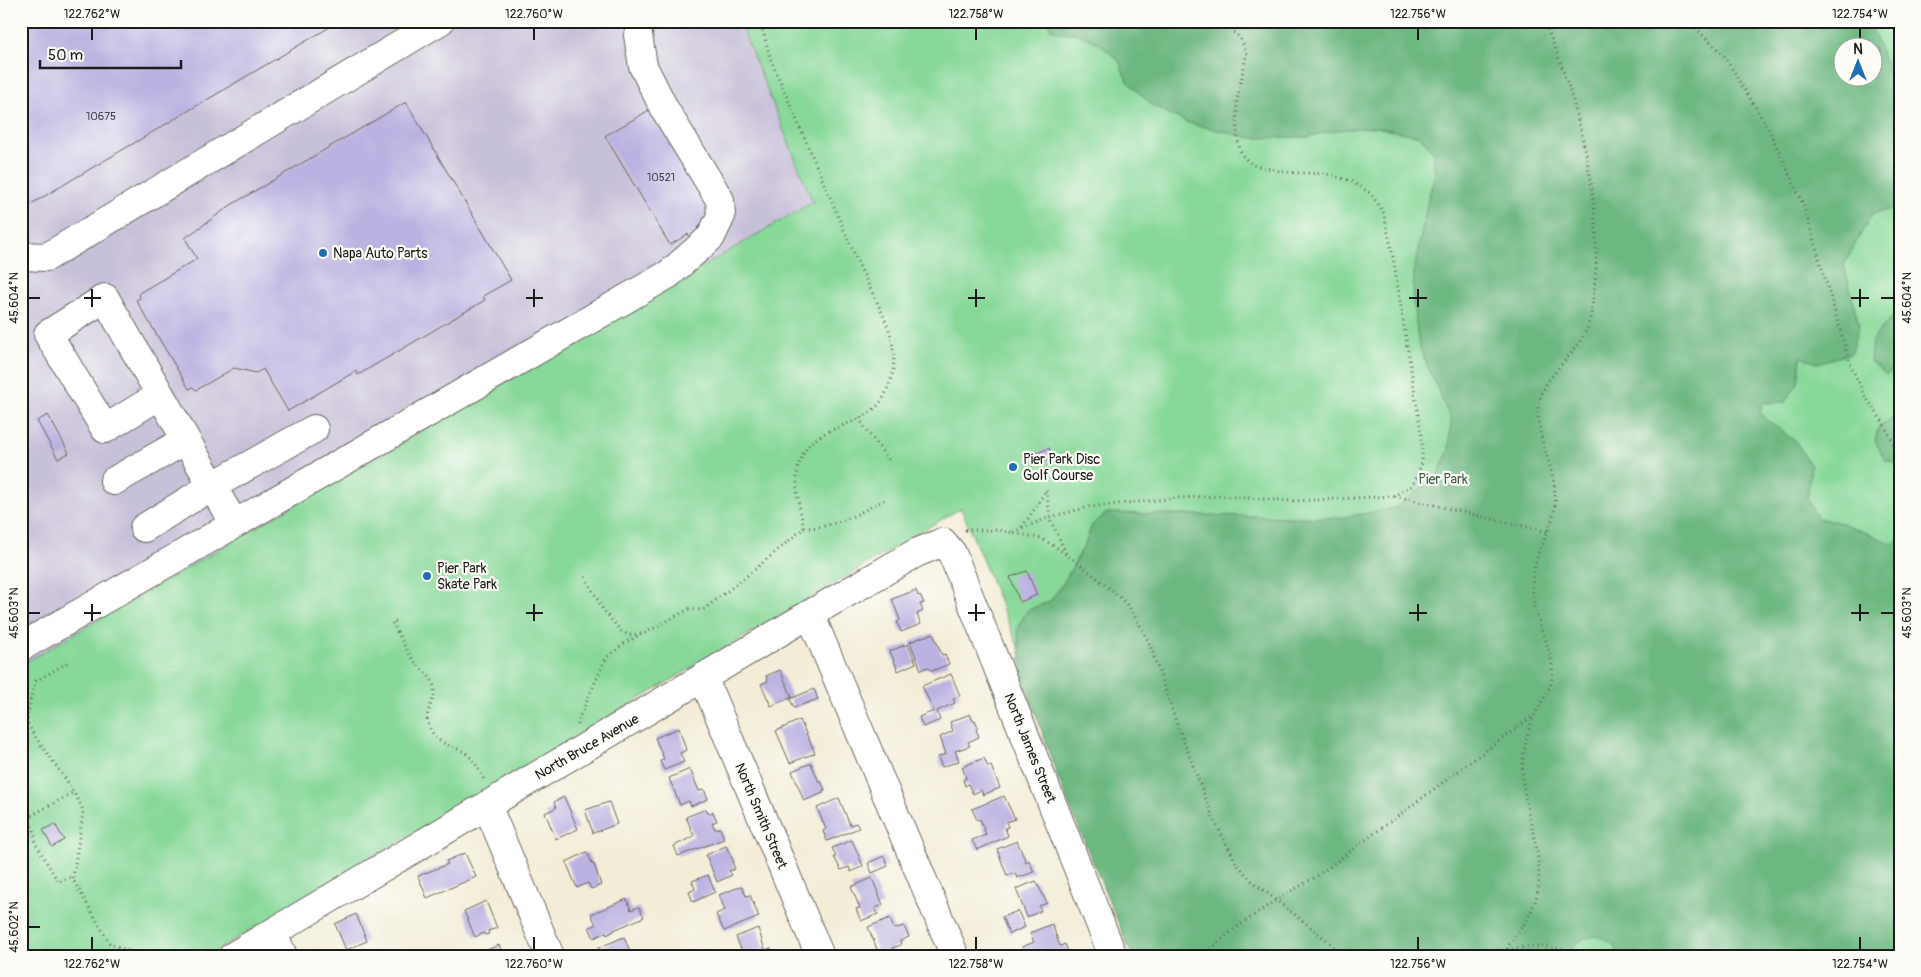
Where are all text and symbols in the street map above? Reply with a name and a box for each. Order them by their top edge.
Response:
text: 122.762°W [64,7,120,22]
text: 122.760°W [505,7,563,22]
text: 122.758°W [948,7,1004,22]
text: 122.756°W [1390,7,1446,22]
text: 122.754°W [1832,7,1888,22]
scale bar [40,38,181,70]
north arrow [1834,38,1884,88]
text: N [1853,41,1863,58]
text: 50 m [48,46,83,65]
house number: 10675 [86,110,116,123]
house number: 10521 [647,171,675,184]
place label: Napa Auto Parts [333,245,428,262]
marker: Napa Auto Parts [317,247,329,259]
text: 45.604°N [7,272,22,324]
text: 45.604°N [1900,272,1915,324]
place label: Pier Park Disc Golf Course [1023,451,1100,484]
marker: Pier Park Disc Golf Course [1007,461,1019,473]
park label: Pier Park [1418,471,1468,488]
place label: Pier Park Skate Park [437,560,497,593]
marker: Pier Park Skate Park [421,570,433,582]
text: 45.603°N [7,587,22,639]
text: 45.603°N [1900,587,1915,639]
street label: North James Street [1000,691,1060,806]
street label: North Bruce Avenue [532,710,642,784]
street label: North Smith Street [731,760,791,872]
text: 45.602°N [7,901,22,953]
text: 122.762°W [64,957,120,972]
text: 122.760°W [505,957,563,972]
text: 122.758°W [948,957,1004,972]
text: 122.756°W [1390,957,1446,972]
text: 122.754°W [1832,957,1888,972]

